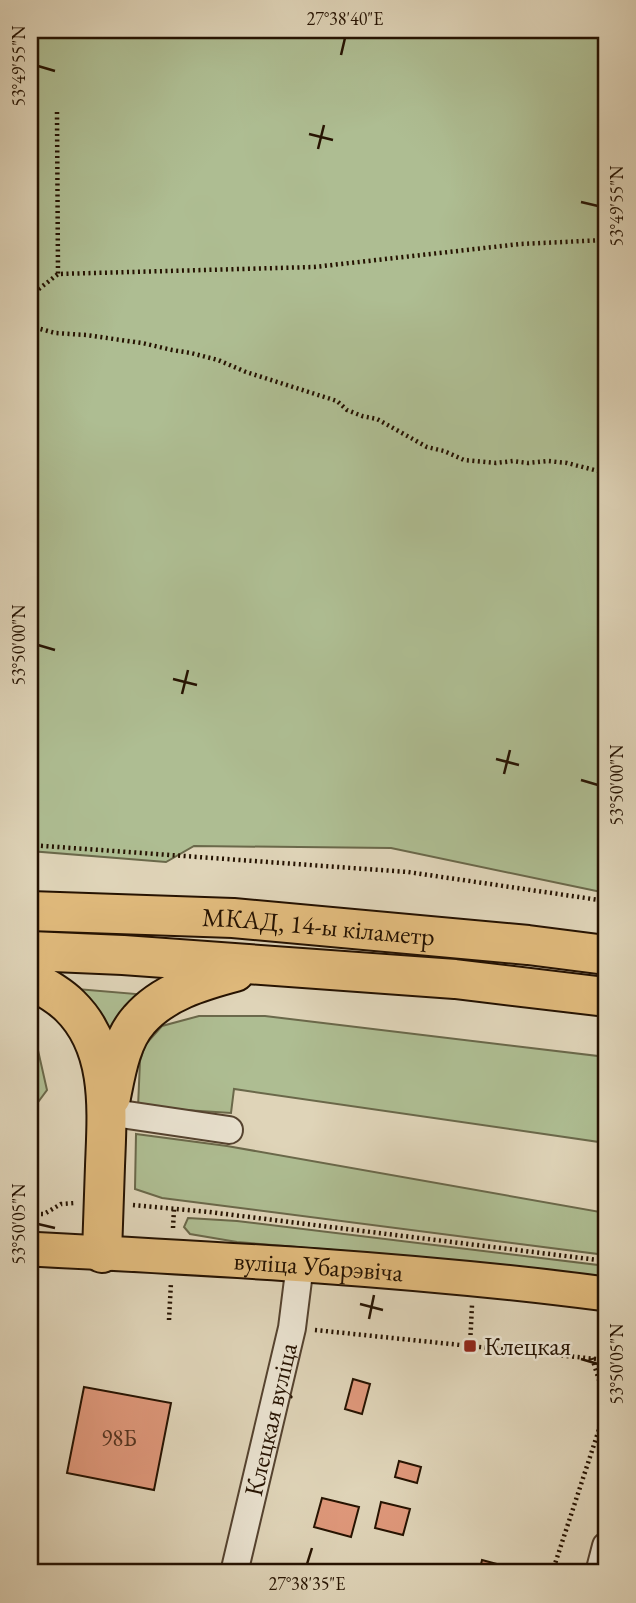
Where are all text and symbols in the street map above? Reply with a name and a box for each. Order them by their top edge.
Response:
text: 27°38'40"E [307,7,383,30]
text: 53°49'55"N [7,25,30,106]
text: 53°49'55"N [605,165,628,246]
text: 53°50'00"N [7,604,30,685]
text: 53°50'00"N [605,744,628,825]
street label: МКАД, 14-ы кіламетр [201,900,436,953]
text: 53°50'05"N [7,1183,30,1264]
street label: вуліца Убарэвіча [233,1243,405,1289]
text: 53°50'05"N [605,1323,628,1404]
place label: Клецкая [484,1329,571,1363]
marker: Клецкая [462,1338,478,1354]
street label: Клецкая вуліца [236,1339,305,1499]
house number: 98Б [101,1423,137,1453]
text: 27°38'35"E [269,1572,345,1595]

